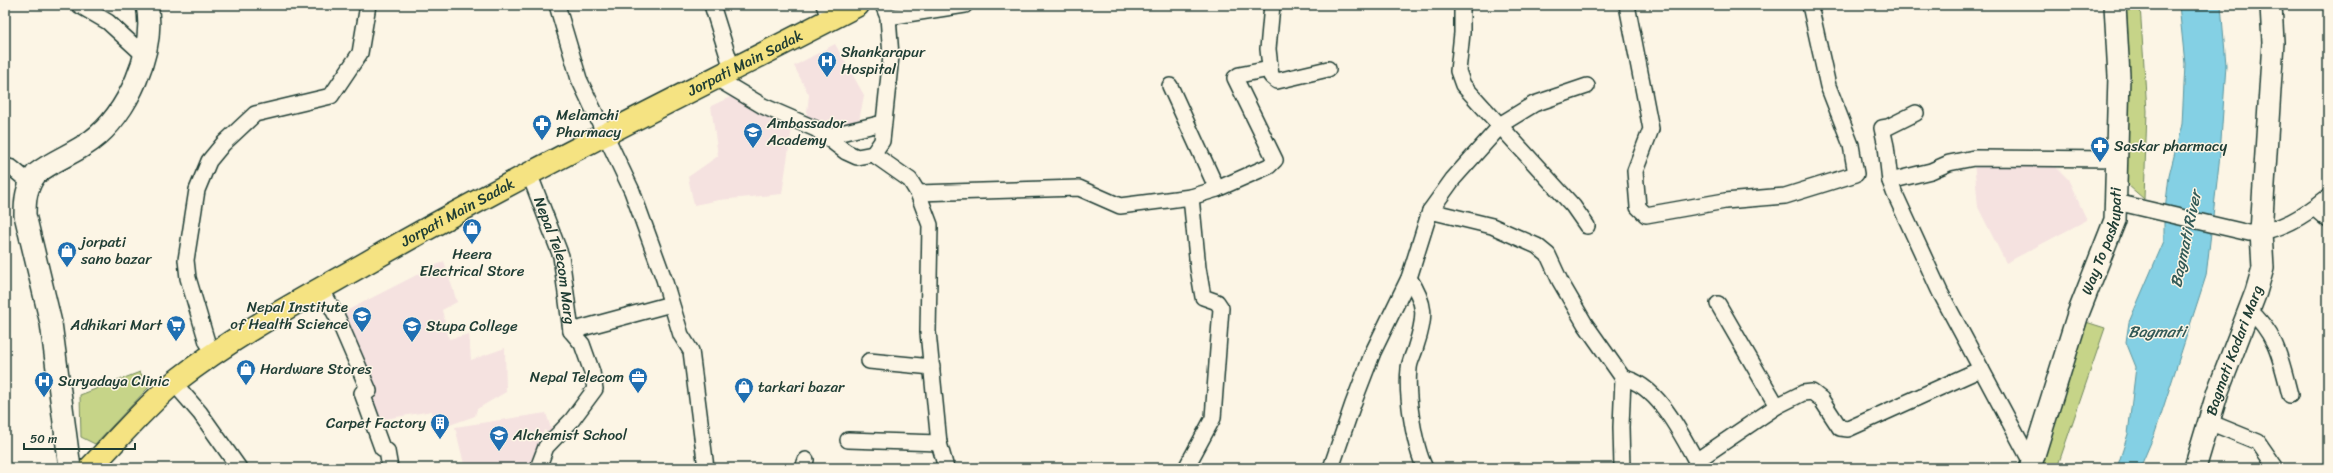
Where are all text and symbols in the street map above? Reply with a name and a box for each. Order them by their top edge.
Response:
street label: Jorpati Main Sadak [682,23,808,104]
place label: Shankarapur Hospital [841,39,926,82]
hospital icon: Shankarapur Hospital [816,50,838,78]
place label: Melamchi Pharmacy [556,102,621,145]
place label: Ambassador Academy [766,110,847,153]
pharmacy icon: Melamchi Pharmacy [531,113,553,141]
school or university icon: Ambassador Academy [742,121,764,149]
place label: Saskar pharmacy [2114,133,2227,159]
pharmacy icon: Saskar pharmacy [2089,135,2111,163]
street label: Jorpati Main Sadak [395,171,519,254]
water label: Bagmati River [2161,185,2211,290]
street label: Way To pashupati [2074,186,2129,299]
street label: Nepal Telecom Marg [526,193,583,326]
shop icon: Heera Electrical Store [461,217,483,245]
place label: jorpati sano bazar [78,229,152,272]
shop icon: jorpati sano bazar [56,240,78,268]
place label: Heera Electrical Store [420,241,525,284]
street label: Bagmati Kodari Marg [2198,282,2270,419]
place label: Nepal Institute of Health Science [230,294,348,337]
school or university icon: Nepal Institute of Health Science [351,305,373,333]
place label: Adhikari Mart [70,312,163,338]
place label: Stupa College [426,313,518,339]
supermarket icon: Adhikari Mart [165,314,187,342]
school or university icon: Stupa College [401,315,423,343]
water label: Bagmati [2128,317,2189,346]
place label: Hardware Stores [260,356,372,382]
shop icon: Hardware Stores [235,358,257,386]
place label: Nepal Telecom [530,364,624,390]
office icon: Nepal Telecom [627,366,649,394]
place label: Suryadaya Clinic [58,368,170,394]
hospital icon: Suryadaya Clinic [33,370,55,398]
place label: tarkari bazar [758,374,845,400]
shop icon: tarkari bazar [733,376,755,404]
place label: Carpet Factory [326,410,426,436]
building icon: Carpet Factory [429,412,451,440]
place label: Alchemist School [512,422,628,448]
school or university icon: Alchemist School [488,424,510,452]
scale bar [24,425,135,451]
text: 50 m [30,428,57,450]

